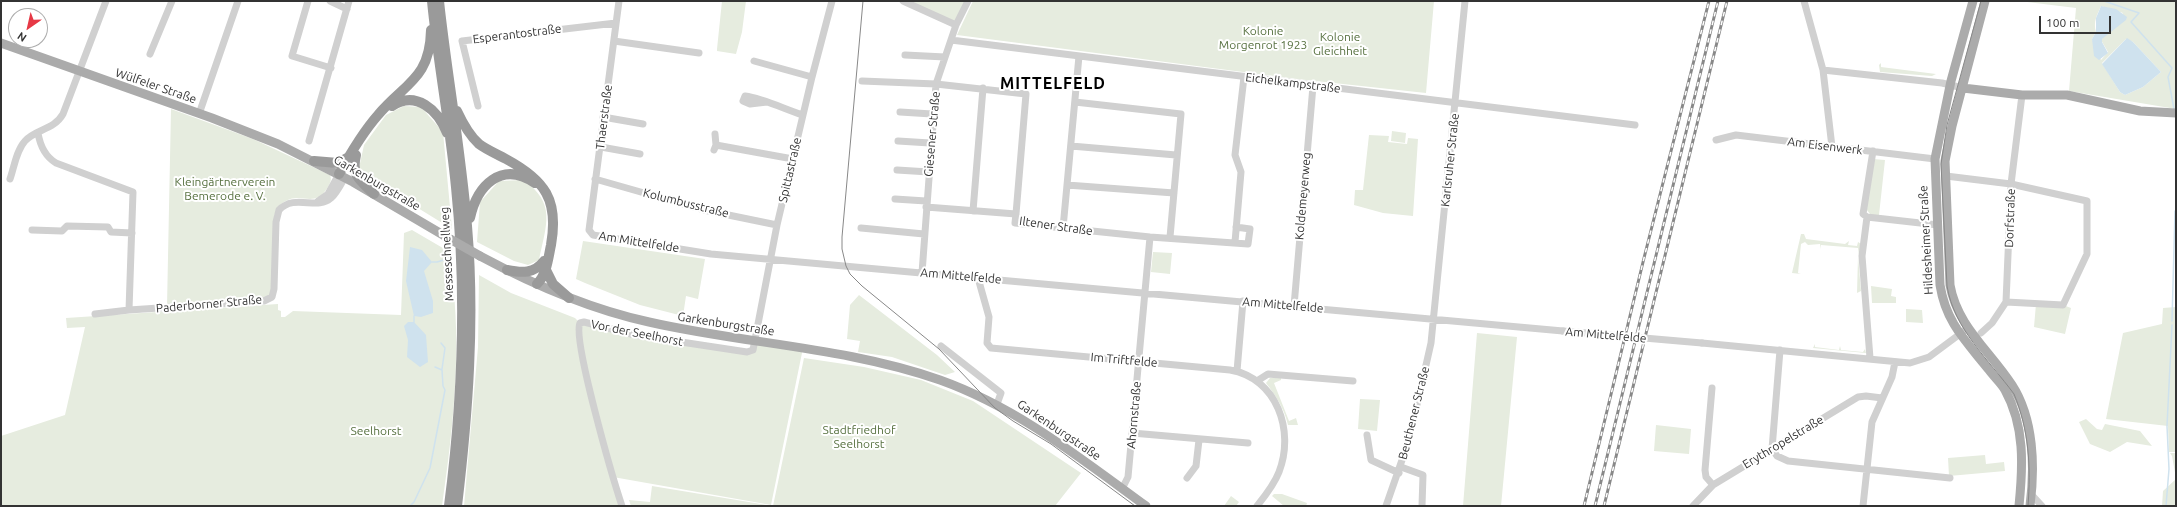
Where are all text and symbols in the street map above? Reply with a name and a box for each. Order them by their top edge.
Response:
north arrow [8,8,48,48]
scale bar [2041,8,2113,34]
text: 100 m [2046,16,2079,29]
street label: Esperantostraße [472,21,562,47]
park label: Kolonie Morgenrot 1923 [1219,24,1307,52]
text: N [15,30,29,44]
park label: Kolonie Gleichheit [1313,30,1367,58]
street label: Wülfeler Straße [114,65,198,107]
street label: Eichelkampstraße [1245,70,1341,96]
district label: MITTELFELD [1000,74,1106,94]
street label: Thaerstraße [593,84,615,150]
street label: Giesener Straße [921,91,943,177]
street label: Karlsruher Straße [1438,112,1462,208]
street label: Am Eisenwerk [1787,134,1863,158]
street label: Spittastraße [776,136,804,204]
street label: Garkenburgstraße [331,152,423,214]
street label: Koldemeyerweg [1292,152,1314,240]
park label: Kleingärtnerverein Bemerode e. V. [175,175,275,203]
street label: Kolumbusstraße [642,185,730,221]
street label: Hildesheimer Straße [1916,185,1936,295]
street label: Dorfstraße [2002,188,2018,248]
street label: Messeschnellweg [437,207,457,301]
street label: Iltener Straße [1018,214,1094,238]
street label: Am Mittelfelde [598,229,680,255]
street label: Am Mittelfelde [920,265,1002,287]
street label: Paderborner Straße [155,292,263,316]
street label: Am Mittelfelde [1242,294,1324,316]
street label: Garkenburgstraße [677,309,775,339]
street label: Vor der Seelhorst [590,317,684,349]
street label: Am Mittelfelde [1565,324,1647,346]
street label: Im Triftfelde [1090,350,1158,370]
street label: Beuthener Straße [1395,365,1433,461]
street label: Ahornstraße [1124,381,1144,449]
street label: Garkenburgstraße [1014,397,1104,463]
street label: Erythropelstraße [1740,412,1826,472]
park label: Stadtfriedhof Seelhorst [822,423,896,451]
park label: Seelhorst [350,424,402,438]

